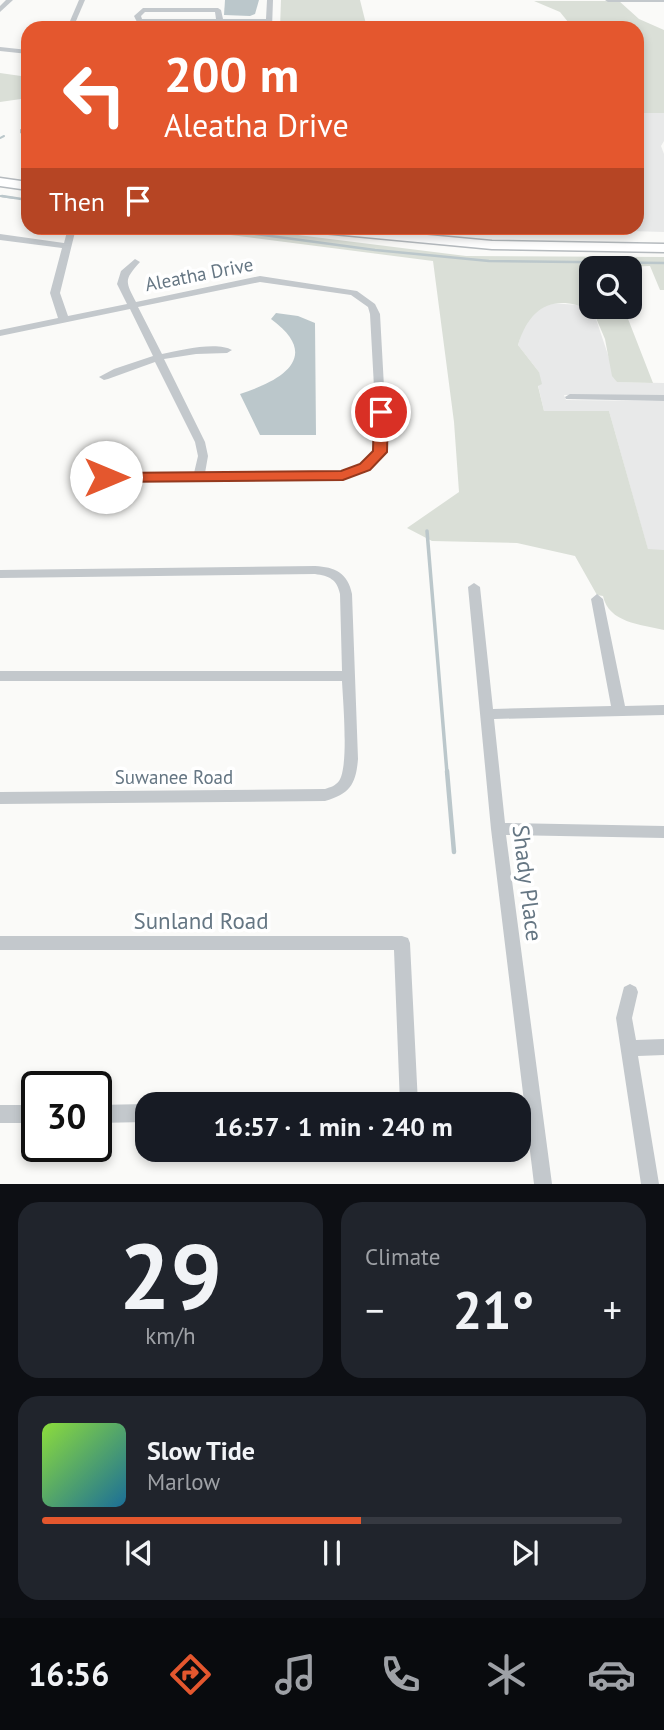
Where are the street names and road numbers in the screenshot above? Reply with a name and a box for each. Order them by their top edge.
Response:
street label: Aleatha Drive [143,252,255,296]
street label: Suwanee Road [115,765,233,789]
street label: Shady Place [506,823,550,943]
street label: Sunland Road [133,906,269,935]

